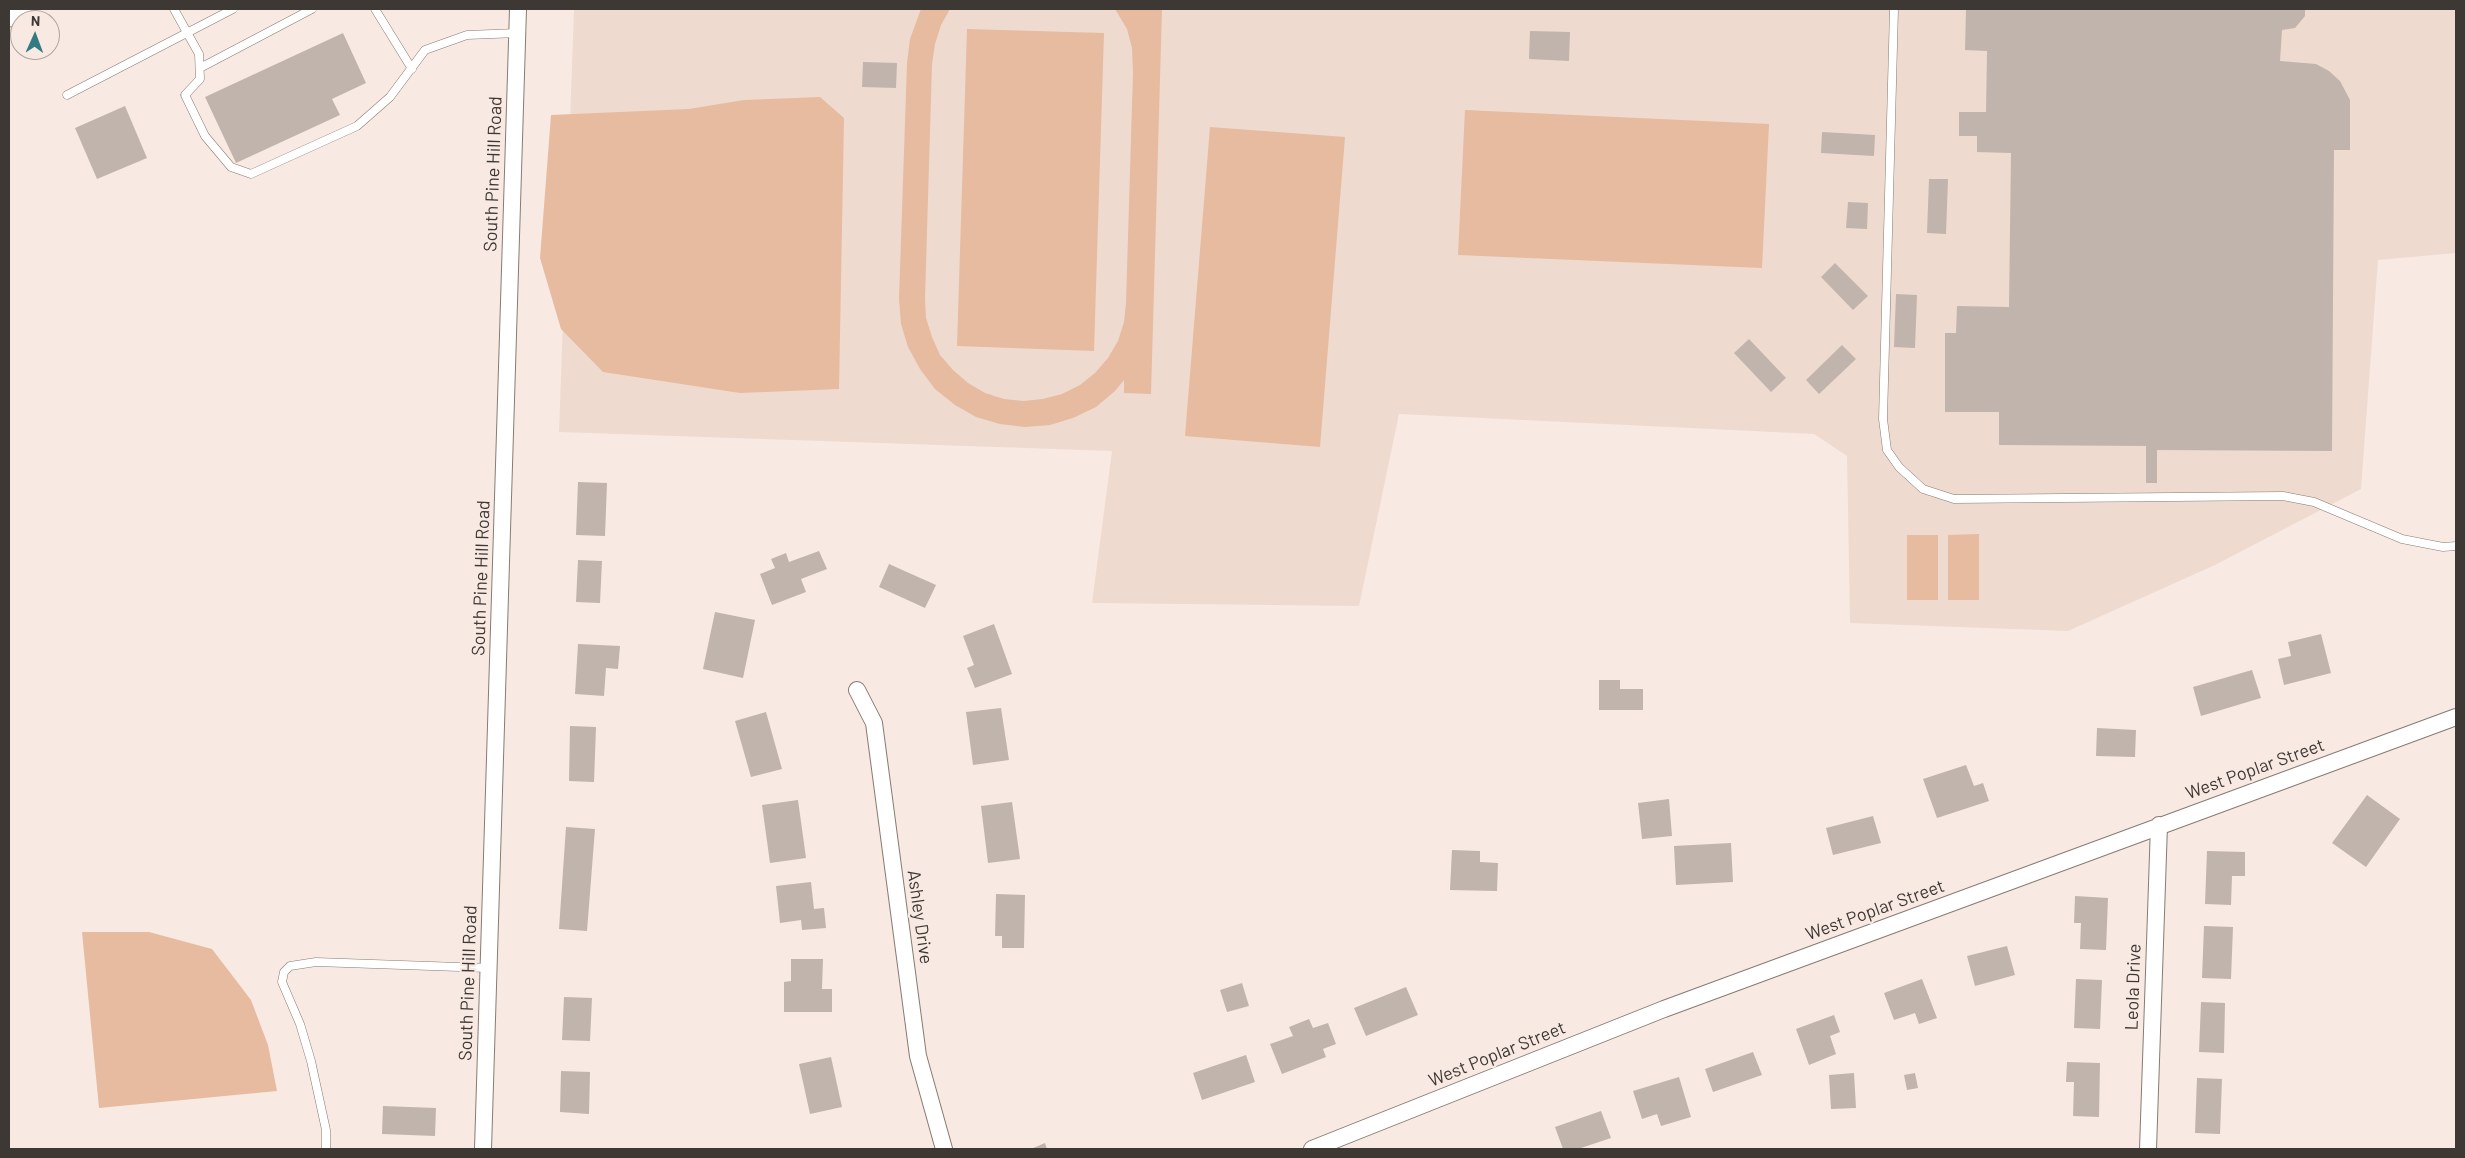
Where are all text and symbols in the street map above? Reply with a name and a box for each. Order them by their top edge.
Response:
north arrow [10,10,60,60]
text: N [31,12,40,29]
street label: South Pine Hill Road [479,96,507,252]
street label: South Pine Hill Road [467,500,495,656]
street label: West Poplar Street [2183,734,2327,804]
street label: Ashley Drive [903,869,937,965]
street label: West Poplar Street [1803,875,1947,945]
street label: South Pine Hill Road [454,905,482,1061]
street label: Leola Drive [2121,943,2145,1031]
street label: West Poplar Street [1425,1017,1569,1091]

